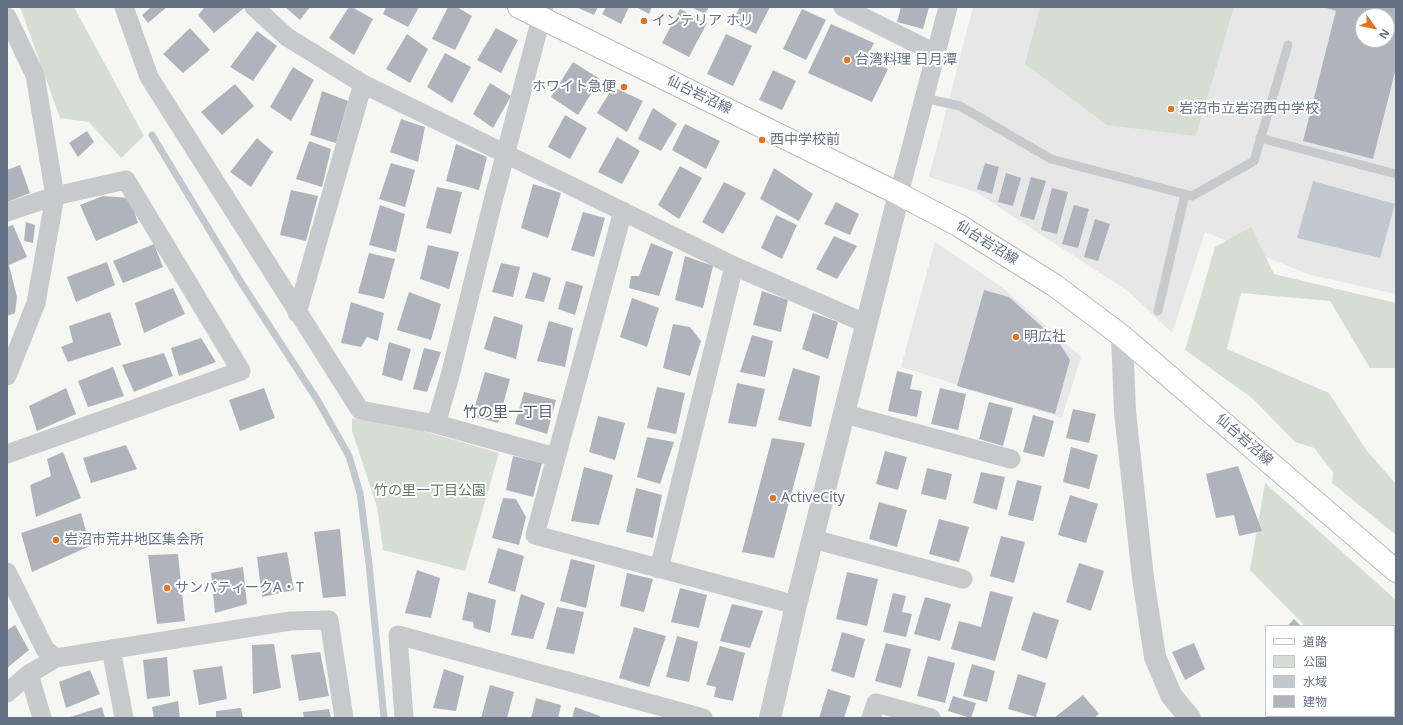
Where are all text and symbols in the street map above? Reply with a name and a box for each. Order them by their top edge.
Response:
north arrow [1355,8,1395,48]
place label: インテリア ホリ [652,13,754,29]
marker: インテリア ホリ [639,16,649,26]
text: N [1376,26,1393,42]
place label: 台湾料理 日月潭 [855,52,957,68]
marker: 台湾料理 日月潭 [842,55,852,65]
street label: 仙台岩沼線 [664,72,734,118]
place label: ホワイト急便 [532,79,616,95]
marker: ホワイト急便 [619,82,629,92]
place label: 岩沼市立岩沼西中学校 [1179,101,1319,117]
marker: 岩沼市立岩沼西中学校 [1166,104,1176,114]
place label: 西中学校前 [770,132,840,148]
marker: 西中学校前 [757,135,767,145]
street label: 仙台岩沼線 [953,217,1021,269]
place label: 明広社 [1024,329,1066,345]
marker: 明広社 [1011,332,1021,342]
district label: 竹の里一丁目 [463,404,553,422]
street label: 仙台岩沼線 [1212,411,1276,469]
park label: 竹の里一丁目公園 [374,483,486,499]
place label: ActiveCity [781,490,845,506]
marker: ActiveCity [768,493,778,503]
place label: 岩沼市荒井地区集会所 [64,532,204,548]
marker: 岩沼市荒井地区集会所 [51,535,61,545]
place label: サンパティークA・T [175,580,304,596]
marker: サンパティークA・T [162,583,172,593]
legend [1265,625,1395,717]
text: 道路 [1303,633,1327,650]
text: 公園 [1303,653,1327,670]
text: 水域 [1303,673,1327,690]
text: 建物 [1303,693,1327,710]

